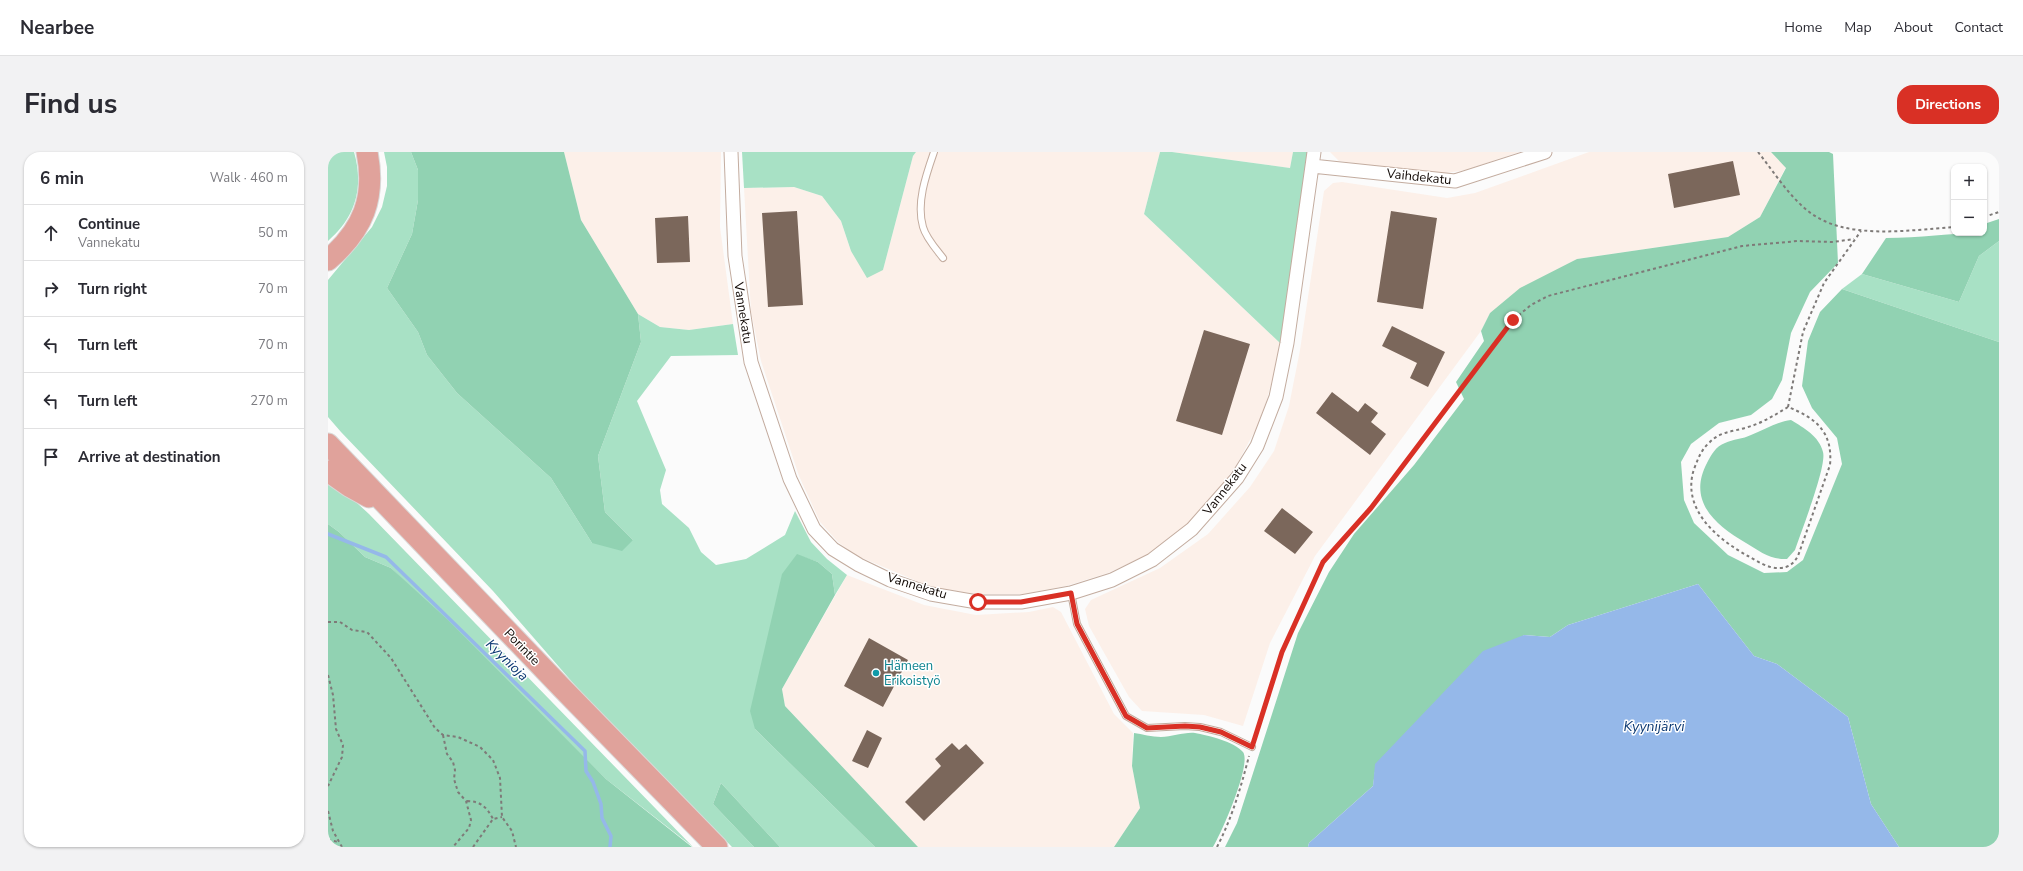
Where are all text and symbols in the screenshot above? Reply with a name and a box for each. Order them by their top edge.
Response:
text: Nearbee [20,15,94,41]
text: Home [1784,18,1822,37]
text: Map [1844,18,1872,37]
text: About [1894,18,1933,37]
text: Contact [1955,18,2003,37]
text: Find us [24,85,118,123]
button: Directions [1897,85,1999,124]
map controls [1951,164,1987,236]
button: + [1951,164,1987,200]
street label: Vaihdekatu [1385,165,1452,189]
text: 6 min [40,167,84,190]
text: Walk · 460 m [210,169,288,187]
button: − [1951,200,1987,236]
text: Continue [78,214,140,234]
icon: ahead [40,222,62,244]
text: 50 m [258,224,288,242]
text: Vannekatu [78,234,140,252]
icon: right [40,278,62,300]
text: Turn right [78,279,147,299]
text: 70 m [258,280,288,298]
street label: Vannekatu [729,280,757,345]
route end [1504,311,1522,329]
icon: left [40,334,62,356]
text: Turn left [78,335,137,355]
text: 70 m [258,336,288,354]
icon: left [40,390,62,412]
text: Turn left [78,391,137,411]
text: 270 m [250,392,288,410]
icon: arrive [40,446,62,468]
text: Arrive at destination [78,447,221,467]
street label: Vannekatu [1198,459,1251,520]
street label: Vannekatu [884,568,949,604]
route start [969,593,987,611]
street label: Porintie [500,625,544,669]
water label: Kyynioja [481,635,533,685]
place label: Hämeen Erikoistyö [884,657,940,690]
marker: Hämeen Erikoistyö [871,668,881,678]
water label: Kyynijärvi [1624,717,1685,736]

